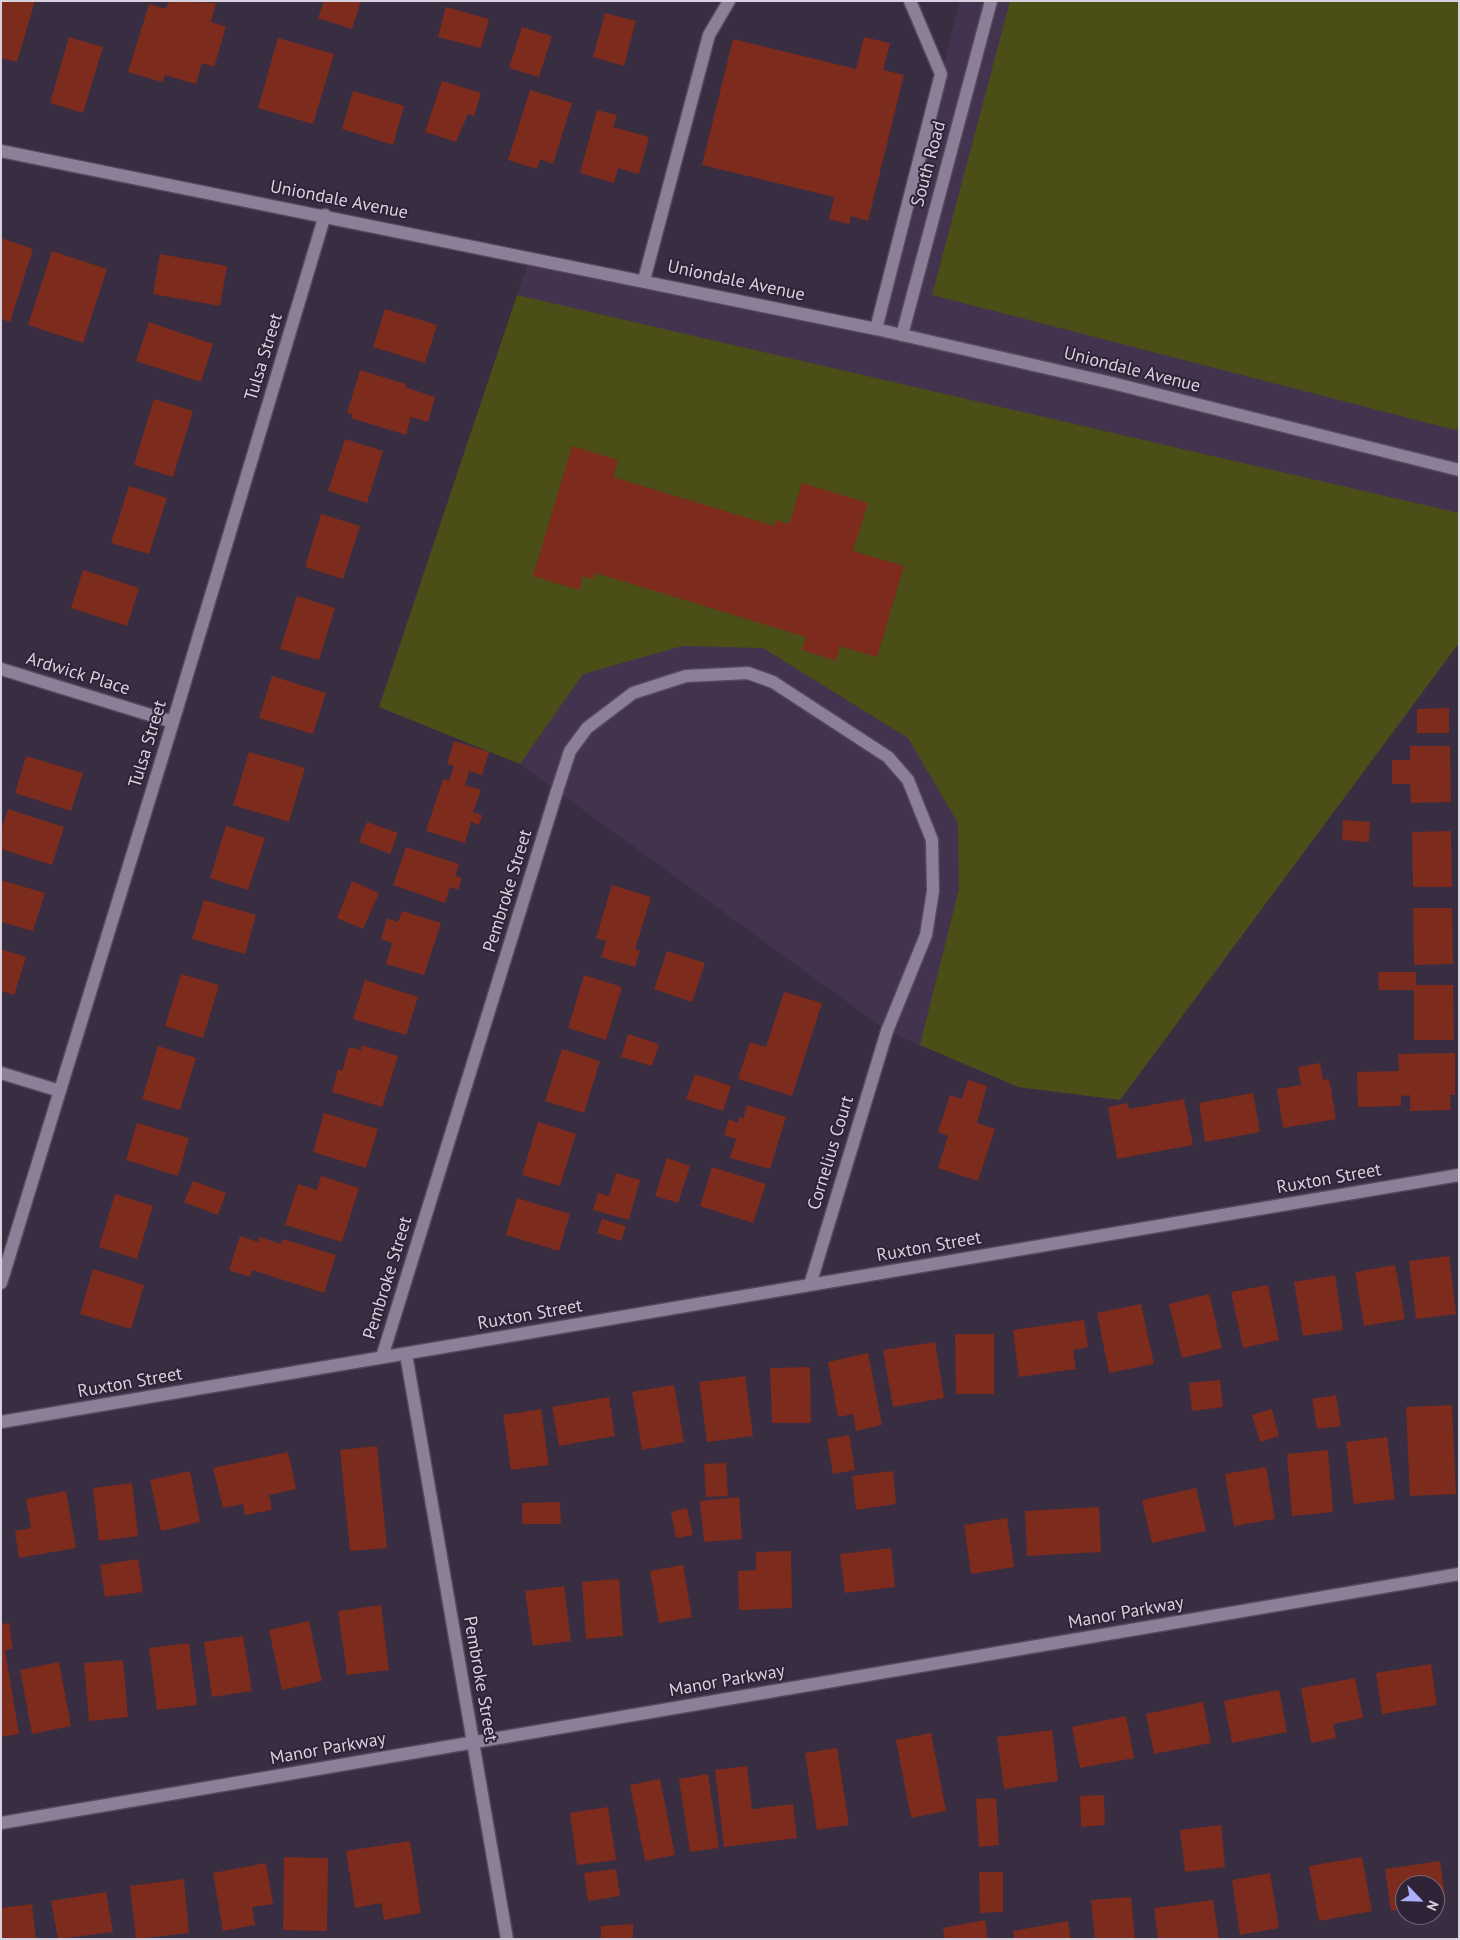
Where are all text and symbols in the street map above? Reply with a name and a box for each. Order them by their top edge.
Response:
street label: South Road [907,119,951,209]
street label: Uniondale Avenue [268,176,410,224]
street label: Uniondale Avenue [665,256,807,306]
street label: Tulsa Street [240,311,288,403]
street label: Uniondale Avenue [1061,343,1203,397]
street label: Ardwick Place [24,648,132,700]
street label: Tulsa Street [124,698,172,790]
street label: Pembroke Street [479,827,537,955]
street label: Cornelius Court [803,1093,859,1213]
street label: Ruxton Street [1275,1159,1383,1199]
street label: Pembroke Street [359,1214,417,1342]
street label: Ruxton Street [875,1227,983,1267]
street label: Ruxton Street [476,1295,584,1335]
street label: Ruxton Street [76,1363,184,1403]
street label: Manor Parkway [1066,1592,1186,1634]
street label: Pembroke Street [458,1615,502,1743]
street label: Manor Parkway [667,1660,787,1702]
street label: Manor Parkway [268,1728,388,1770]
north arrow [1395,1875,1445,1925]
text: N [1423,1898,1443,1914]

